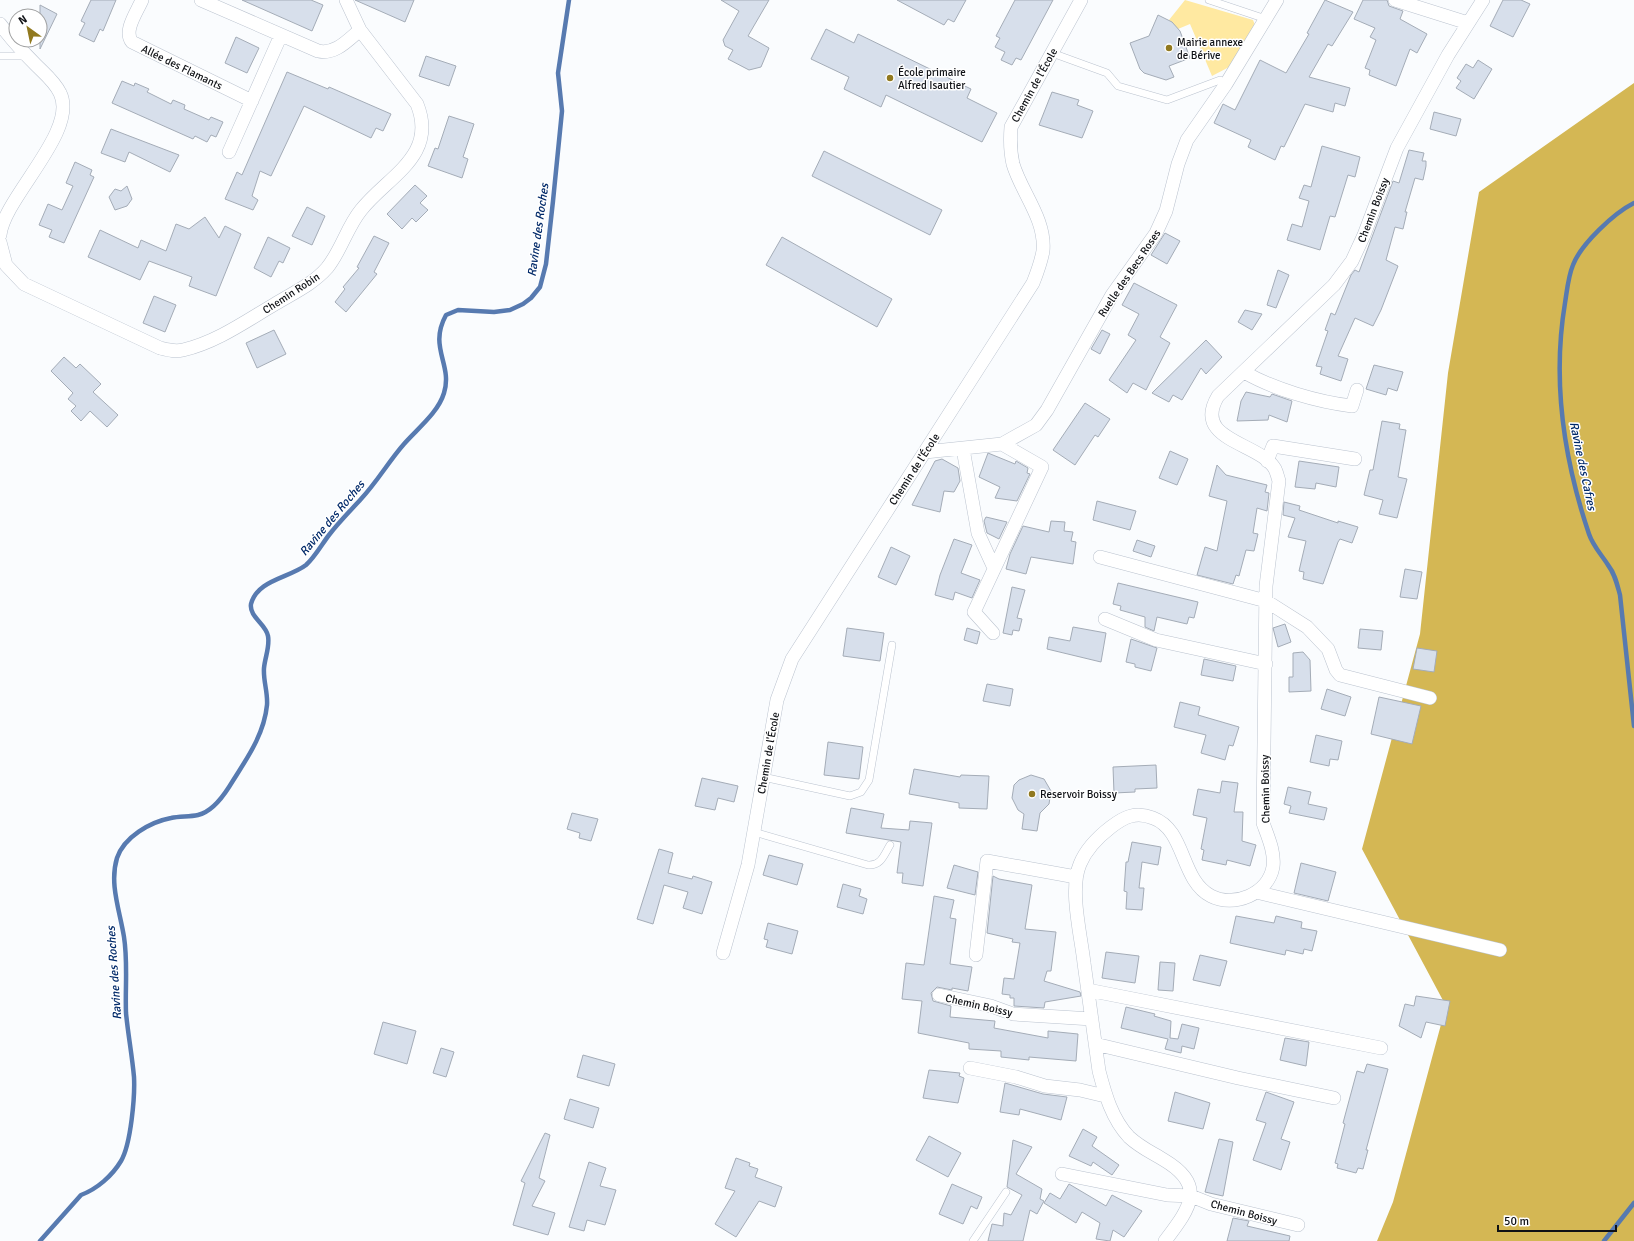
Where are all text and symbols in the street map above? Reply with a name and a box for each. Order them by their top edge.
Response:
north arrow [8,8,48,48]
text: N [16,12,30,28]
place label: Mairie annexe de Bérive [1177,36,1243,62]
street label: Allée des Flamants [139,42,225,93]
marker: Mairie annexe de Bérive [1164,43,1174,53]
street label: Chemin de l'École [1008,45,1060,125]
place label: École primaire Alfred Isautier [898,65,966,92]
marker: École primaire Alfred Isautier [885,73,895,83]
street label: Chemin Boissy [1355,175,1392,244]
water label: Ravine des Roches [525,181,553,278]
street label: Ruelle des Becs Roses [1095,227,1164,319]
street label: Chemin Robin [260,270,322,317]
water label: Ravine des Cafres [1566,421,1600,513]
street label: Chemin de l'École [886,430,942,508]
water label: Ravine des Roches [297,476,369,559]
street label: Chemin de l'École [754,711,782,795]
street label: Chemin Boissy [1258,754,1273,823]
place label: Reservoir Boissy [1040,788,1118,801]
marker: Reservoir Boissy [1027,789,1037,799]
water label: Ravine des Roches [104,924,125,1020]
street label: Chemin Boissy [944,991,1015,1020]
street label: Chemin Boissy [1209,1197,1279,1228]
scale bar [1498,1207,1616,1233]
text: 50 m [1504,1214,1529,1229]

